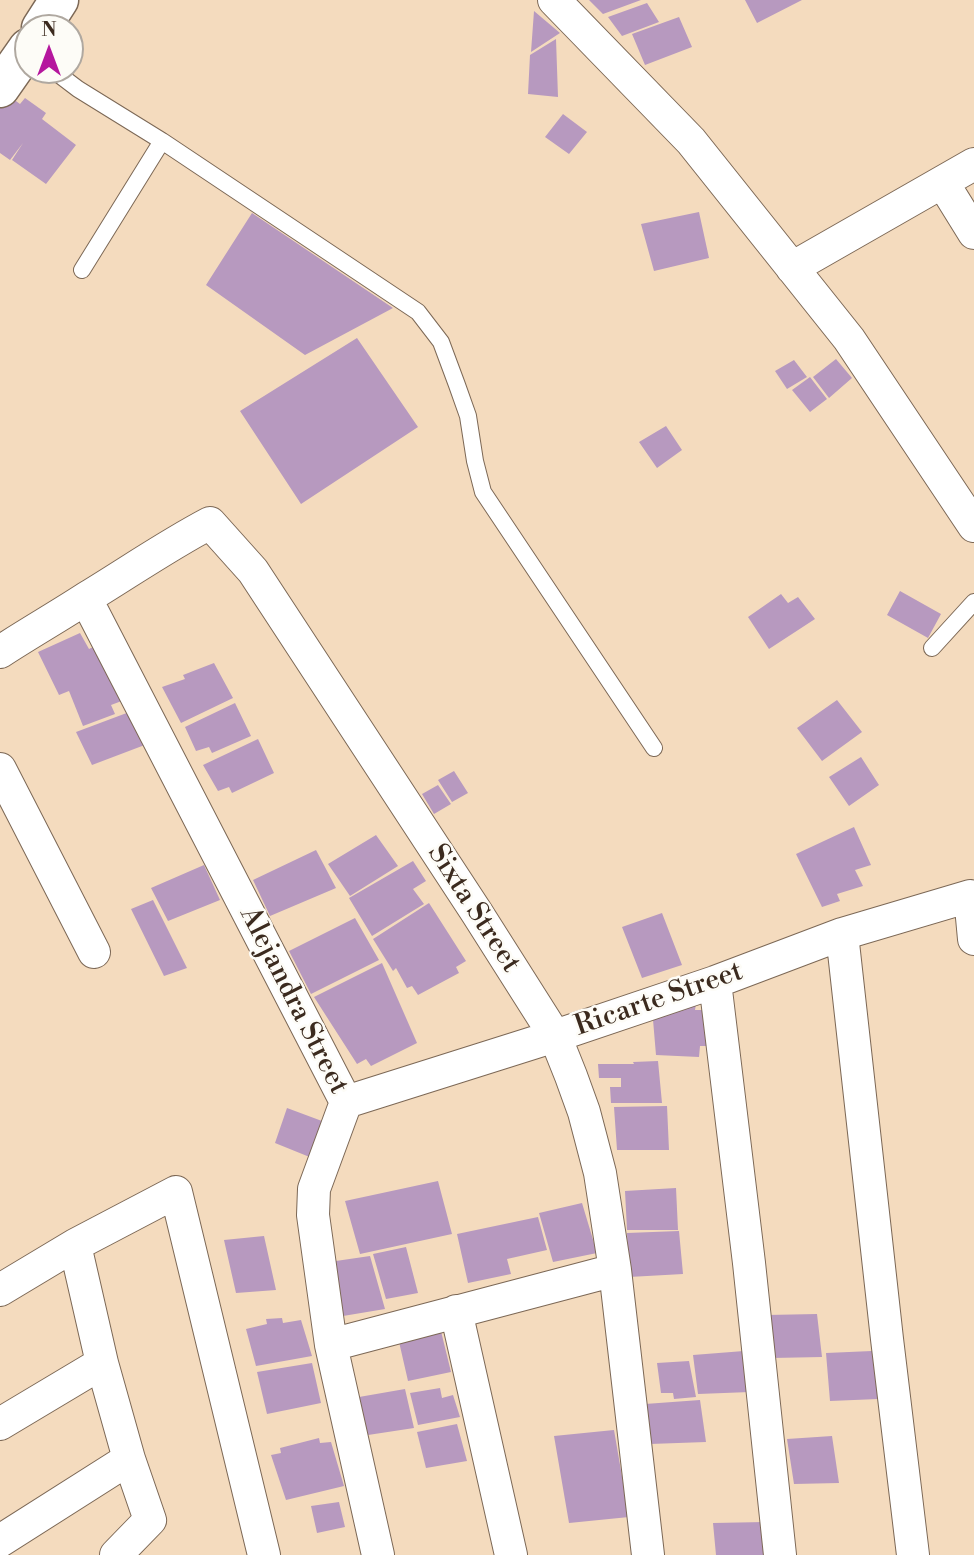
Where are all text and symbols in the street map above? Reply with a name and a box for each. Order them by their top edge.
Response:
north arrow [14,14,84,84]
text: N [41,18,57,42]
street label: Sixta Street [419,839,527,979]
street label: Alejandra Street [231,902,355,1100]
street label: Ricarte Street [571,956,747,1044]

